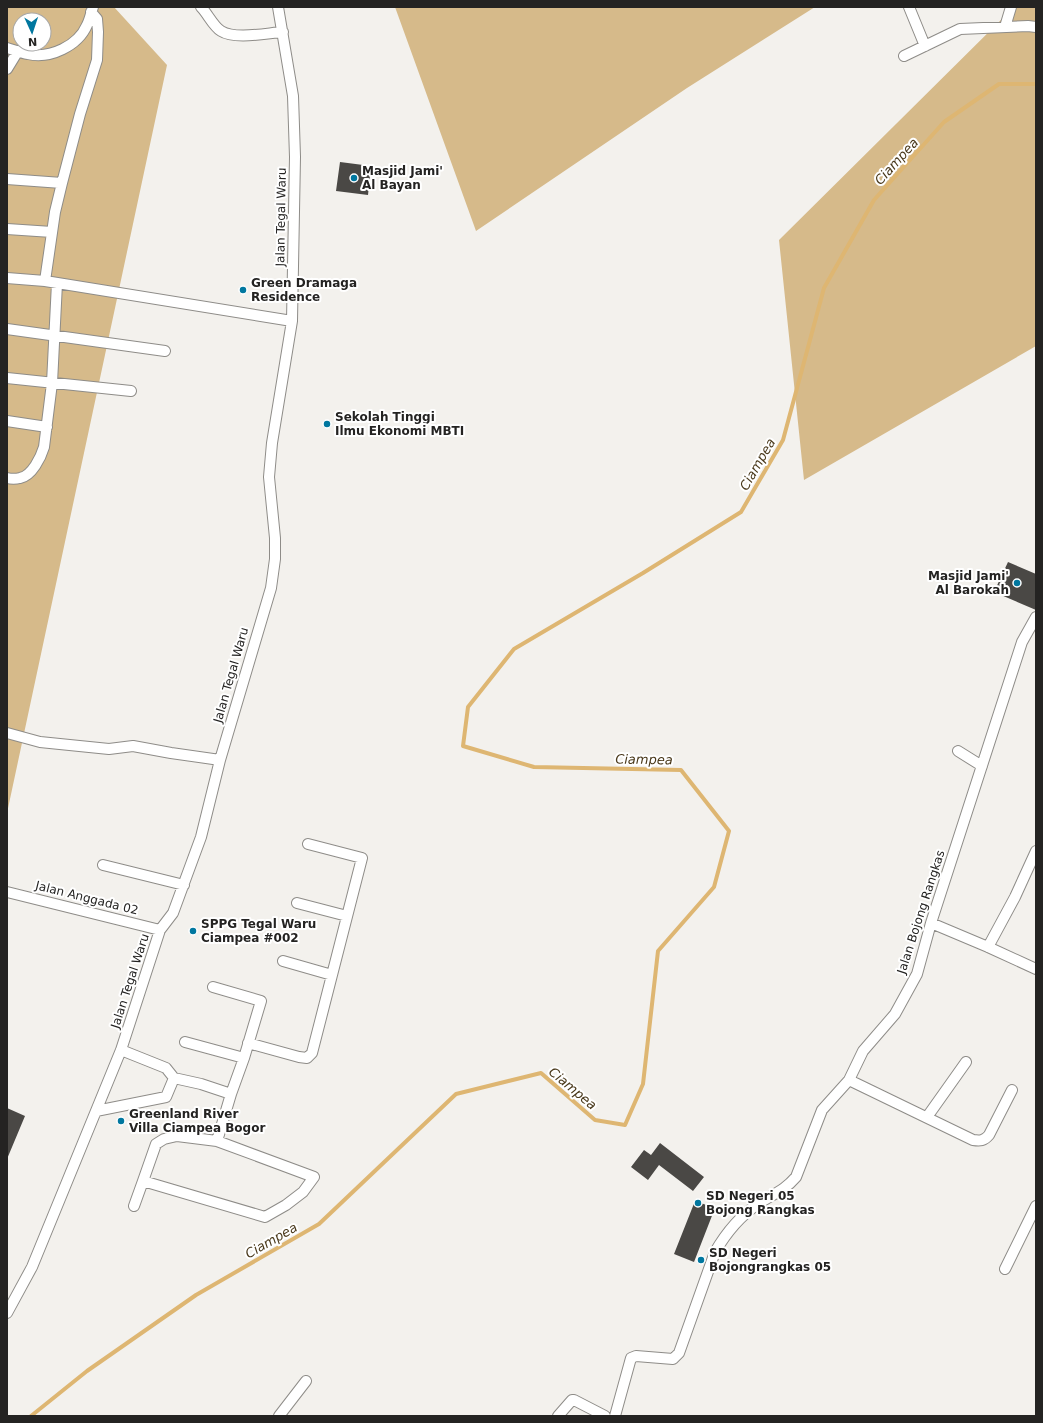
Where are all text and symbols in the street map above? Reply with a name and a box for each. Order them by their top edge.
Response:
north arrow [12,12,52,52]
text: N [28,35,37,48]
water label: Ciampea [872,135,921,188]
place label: Masjid Jami' Al Bayan [362,164,443,192]
street label: Jalan Tegal Waru [273,167,289,268]
marker: Masjid Jami' Al Bayan [349,173,359,183]
place label: Green Dramaga Residence [251,276,357,304]
marker: Green Dramaga Residence [238,285,248,295]
place label: Sekolah Tinggi Ilmu Ekonomi MBTI [335,410,464,438]
marker: Sekolah Tinggi Ilmu Ekonomi MBTI [322,419,332,429]
water label: Ciampea [737,436,778,493]
place label: Masjid Jami' Al Barokah [928,569,1009,597]
marker: Masjid Jami' Al Barokah [1012,578,1022,588]
street label: Jalan Tegal Waru [210,626,251,725]
water label: Ciampea [615,751,673,768]
street label: Jalan Bojong Rangkas [894,848,948,977]
street label: Jalan Anggada 02 [33,878,140,918]
place label: SPPG Tegal Waru Ciampea #002 [201,917,316,945]
marker: SPPG Tegal Waru Ciampea #002 [188,926,198,936]
street label: Jalan Tegal Waru [108,932,152,1031]
water label: Ciampea [546,1064,600,1113]
place label: Greenland River Villa Ciampea Bogor [129,1107,265,1135]
marker: Greenland River Villa Ciampea Bogor [116,1116,126,1126]
place label: SD Negeri 05 Bojong Rangkas [706,1189,815,1217]
marker: SD Negeri 05 Bojong Rangkas [693,1198,703,1208]
water label: Ciampea [243,1220,300,1261]
place label: SD Negeri Bojongrangkas 05 [709,1246,831,1274]
marker: SD Negeri Bojongrangkas 05 [696,1255,706,1265]

